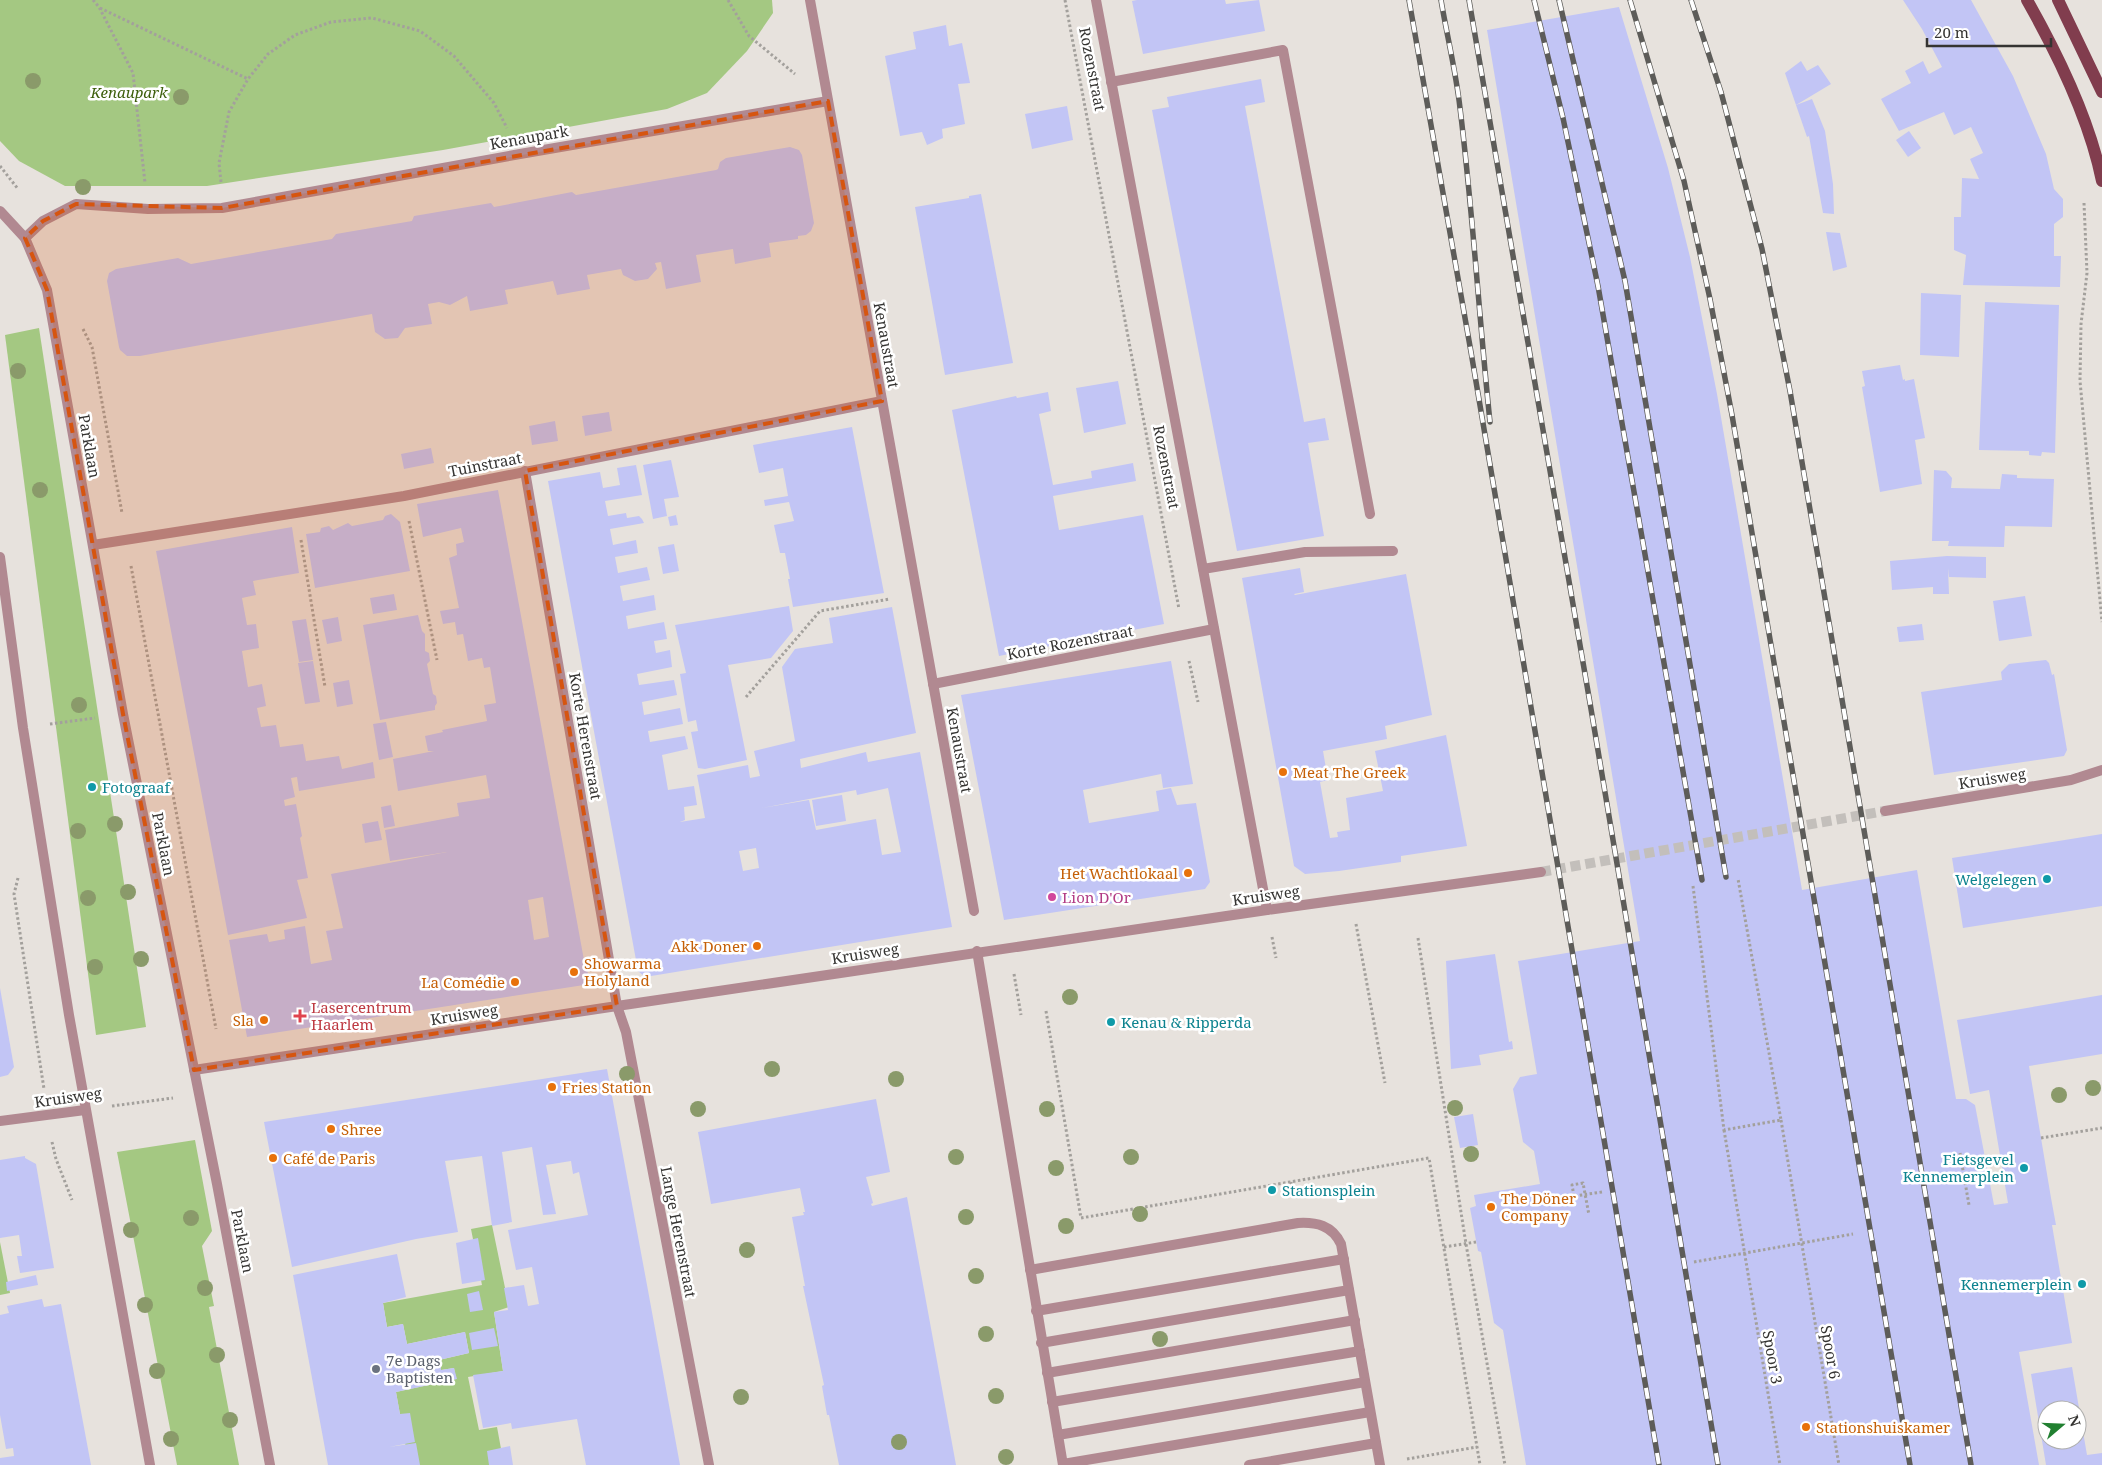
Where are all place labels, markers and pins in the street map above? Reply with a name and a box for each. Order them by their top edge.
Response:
place label: Meat The Greek [1293,762,1406,782]
marker: Meat The Greek [1277,766,1289,778]
place label: Fotograaf [102,777,172,797]
marker: Fotograaf [86,781,98,793]
place label: Het Wachtlokaal [1060,863,1178,883]
marker: Het Wachtlokaal [1182,867,1194,879]
place label: Welgelegen [1955,869,2037,889]
marker: Welgelegen [2041,873,2053,885]
place label: Lion D'Or [1062,887,1131,907]
marker: Lion D'Or [1046,891,1058,903]
place label: Akk Doner [671,936,747,956]
marker: Akk Doner [751,940,763,952]
place label: Showarma Holyland [584,953,661,990]
marker: Showarma Holyland [568,966,580,978]
place label: La Comédie [421,972,505,992]
marker: La Comédie [509,976,521,988]
place label: Lasercentrum Haarlem [311,997,412,1034]
marker: Lasercentrum Haarlem [293,1009,307,1023]
place label: Sla [233,1010,254,1030]
place label: Kenau & Ripperda [1121,1012,1252,1032]
marker: Sla [258,1014,270,1026]
marker: Kenau & Ripperda [1105,1016,1117,1028]
place label: Fries Station [562,1077,652,1097]
marker: Fries Station [546,1081,558,1093]
place label: Shree [341,1119,382,1139]
marker: Shree [325,1123,337,1135]
place label: Café de Paris [283,1148,376,1168]
place label: Fietsgevel Kennemerplein [1903,1149,2014,1186]
marker: Café de Paris [267,1152,279,1164]
marker: Fietsgevel Kennemerplein [2018,1162,2030,1174]
place label: Stationsplein [1282,1180,1376,1200]
marker: Stationsplein [1266,1184,1278,1196]
place label: The Döner Company [1501,1188,1576,1225]
marker: The Döner Company [1485,1201,1497,1213]
place label: Kennemerplein [1961,1274,2072,1294]
marker: Kennemerplein [2076,1278,2088,1290]
place label: 7e Dags Baptisten [386,1350,454,1387]
marker: 7e Dags Baptisten [370,1363,382,1375]
place label: Stationshuiskamer [1816,1417,1950,1437]
marker: Stationshuiskamer [1800,1421,1812,1433]

